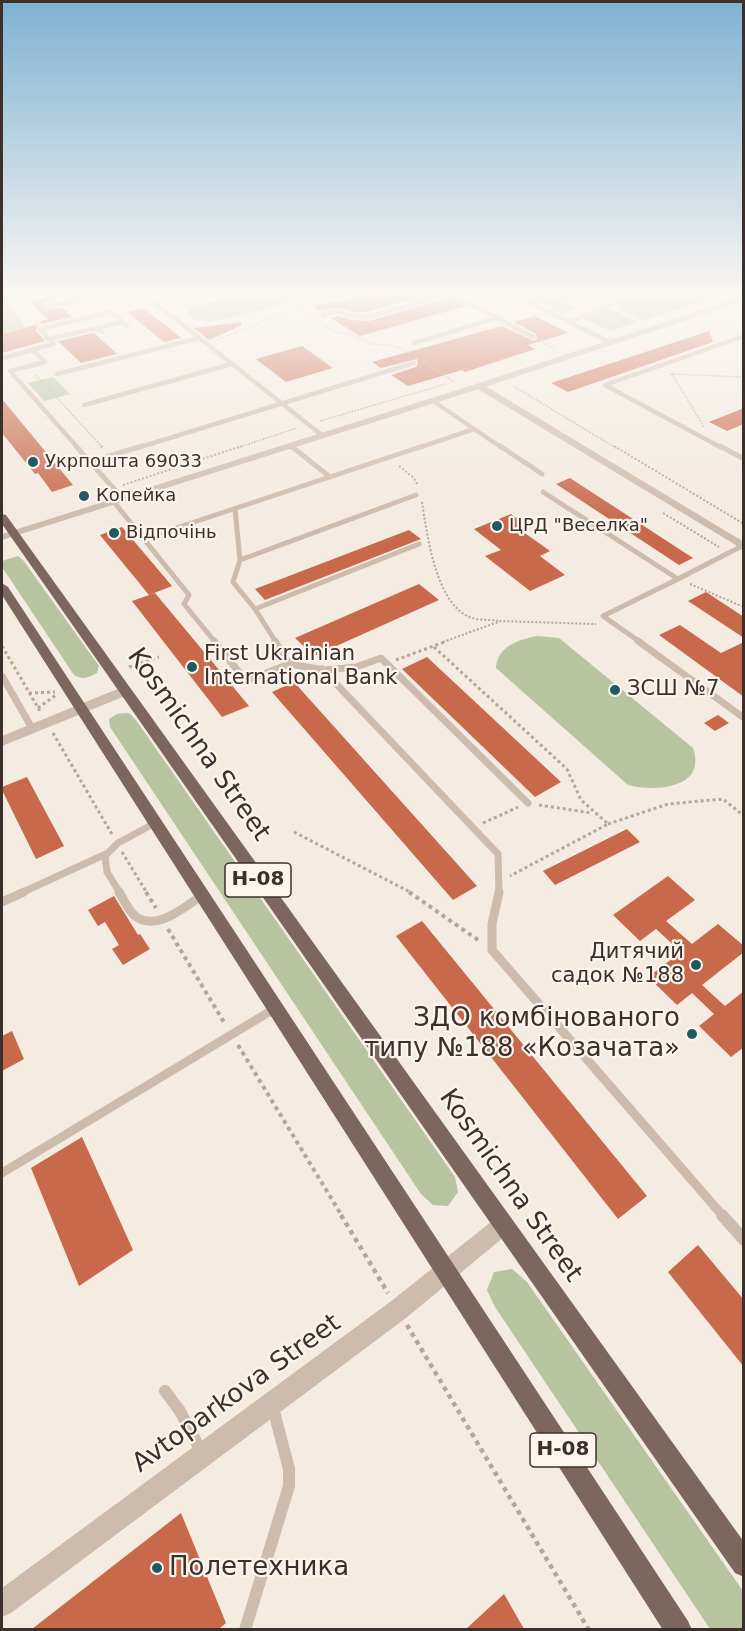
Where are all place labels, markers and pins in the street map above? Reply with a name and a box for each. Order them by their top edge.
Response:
place label: Укрпошта 69033 [45,451,202,473]
marker: Укрпошта 69033 [26,455,40,469]
place label: Копейка [96,485,176,507]
marker: Копейка [77,489,91,503]
place label: ЦРД "Веселка" [509,515,648,537]
marker: ЦРД "Веселка" [490,519,504,533]
place label: Відпочінь [126,522,217,544]
marker: Відпочінь [107,526,121,540]
place label: First Ukrainian International Bank [204,642,397,692]
marker: First Ukrainian International Bank [185,660,199,674]
place label: ЗСШ №7 [627,677,719,703]
marker: ЗСШ №7 [608,683,622,697]
place label: Дитячий садок №188 [551,940,684,990]
marker: Дитячий садок №188 [689,958,703,972]
place label: ЗДО комбінованого типу №188 «Козачата» [364,1003,680,1064]
marker: ЗДО комбінованого типу №188 «Козачата» [685,1027,699,1041]
place label: Полетехника [169,1552,349,1584]
marker: Полетехника [150,1561,164,1575]

